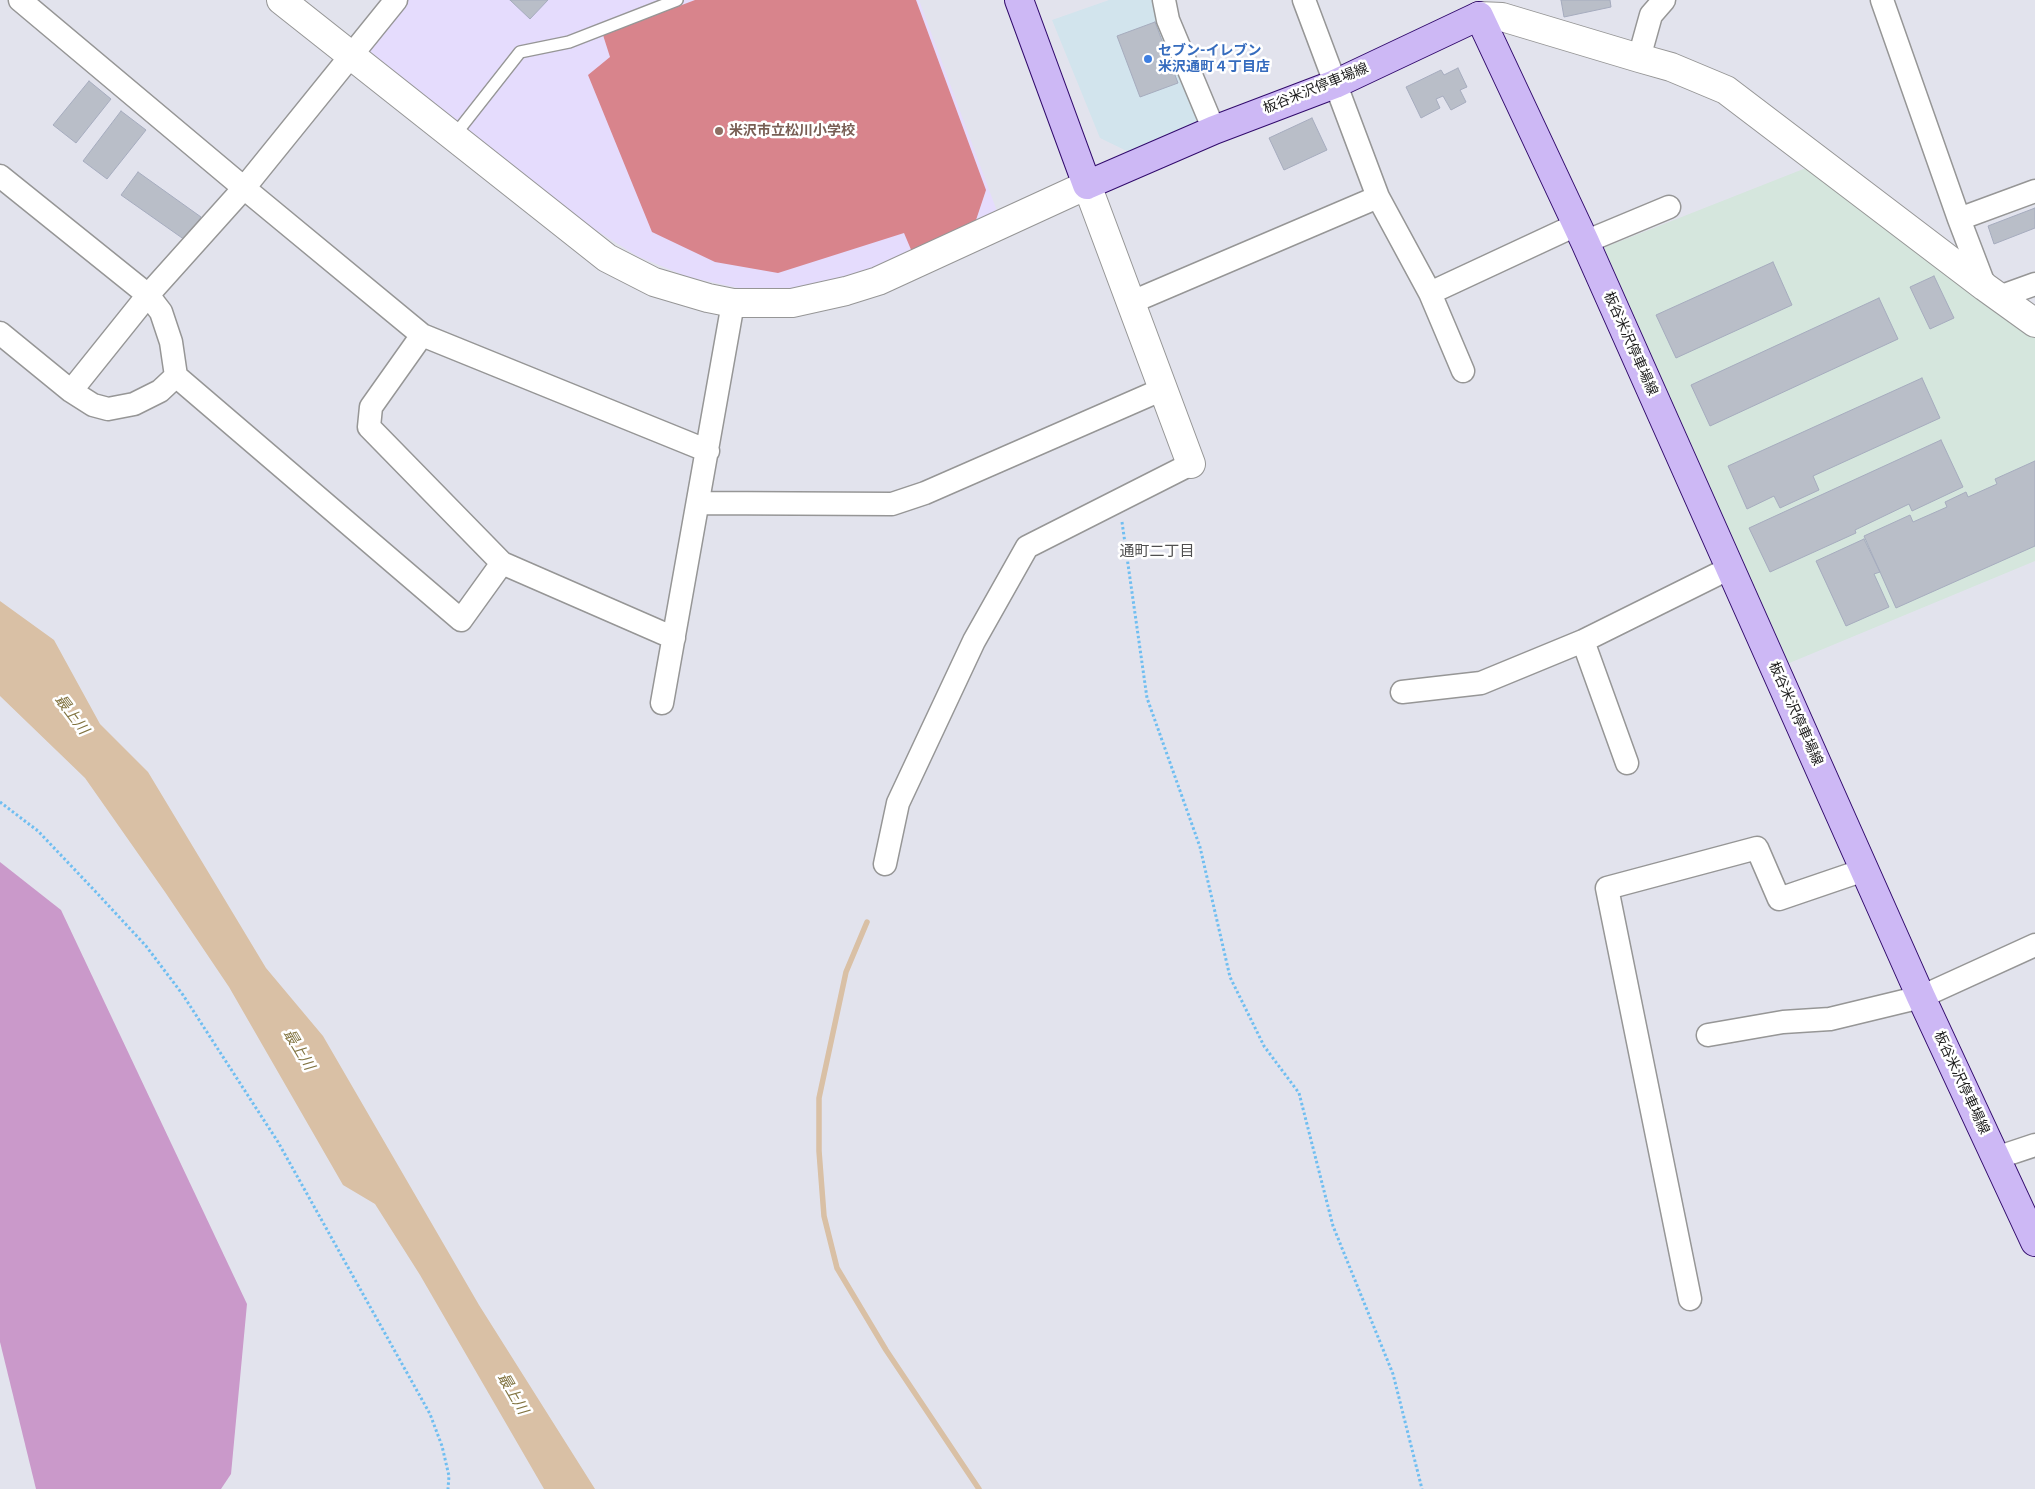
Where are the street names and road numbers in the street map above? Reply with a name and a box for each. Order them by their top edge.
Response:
street label: 板谷米沢停車場線 [1261,60,1371,118]
street label: 板谷米沢停車場線 [1600,289,1660,399]
street label: 板谷米沢停車場線 [1765,659,1825,769]
street label: 板谷米沢停車場線 [1930,1029,1992,1137]

